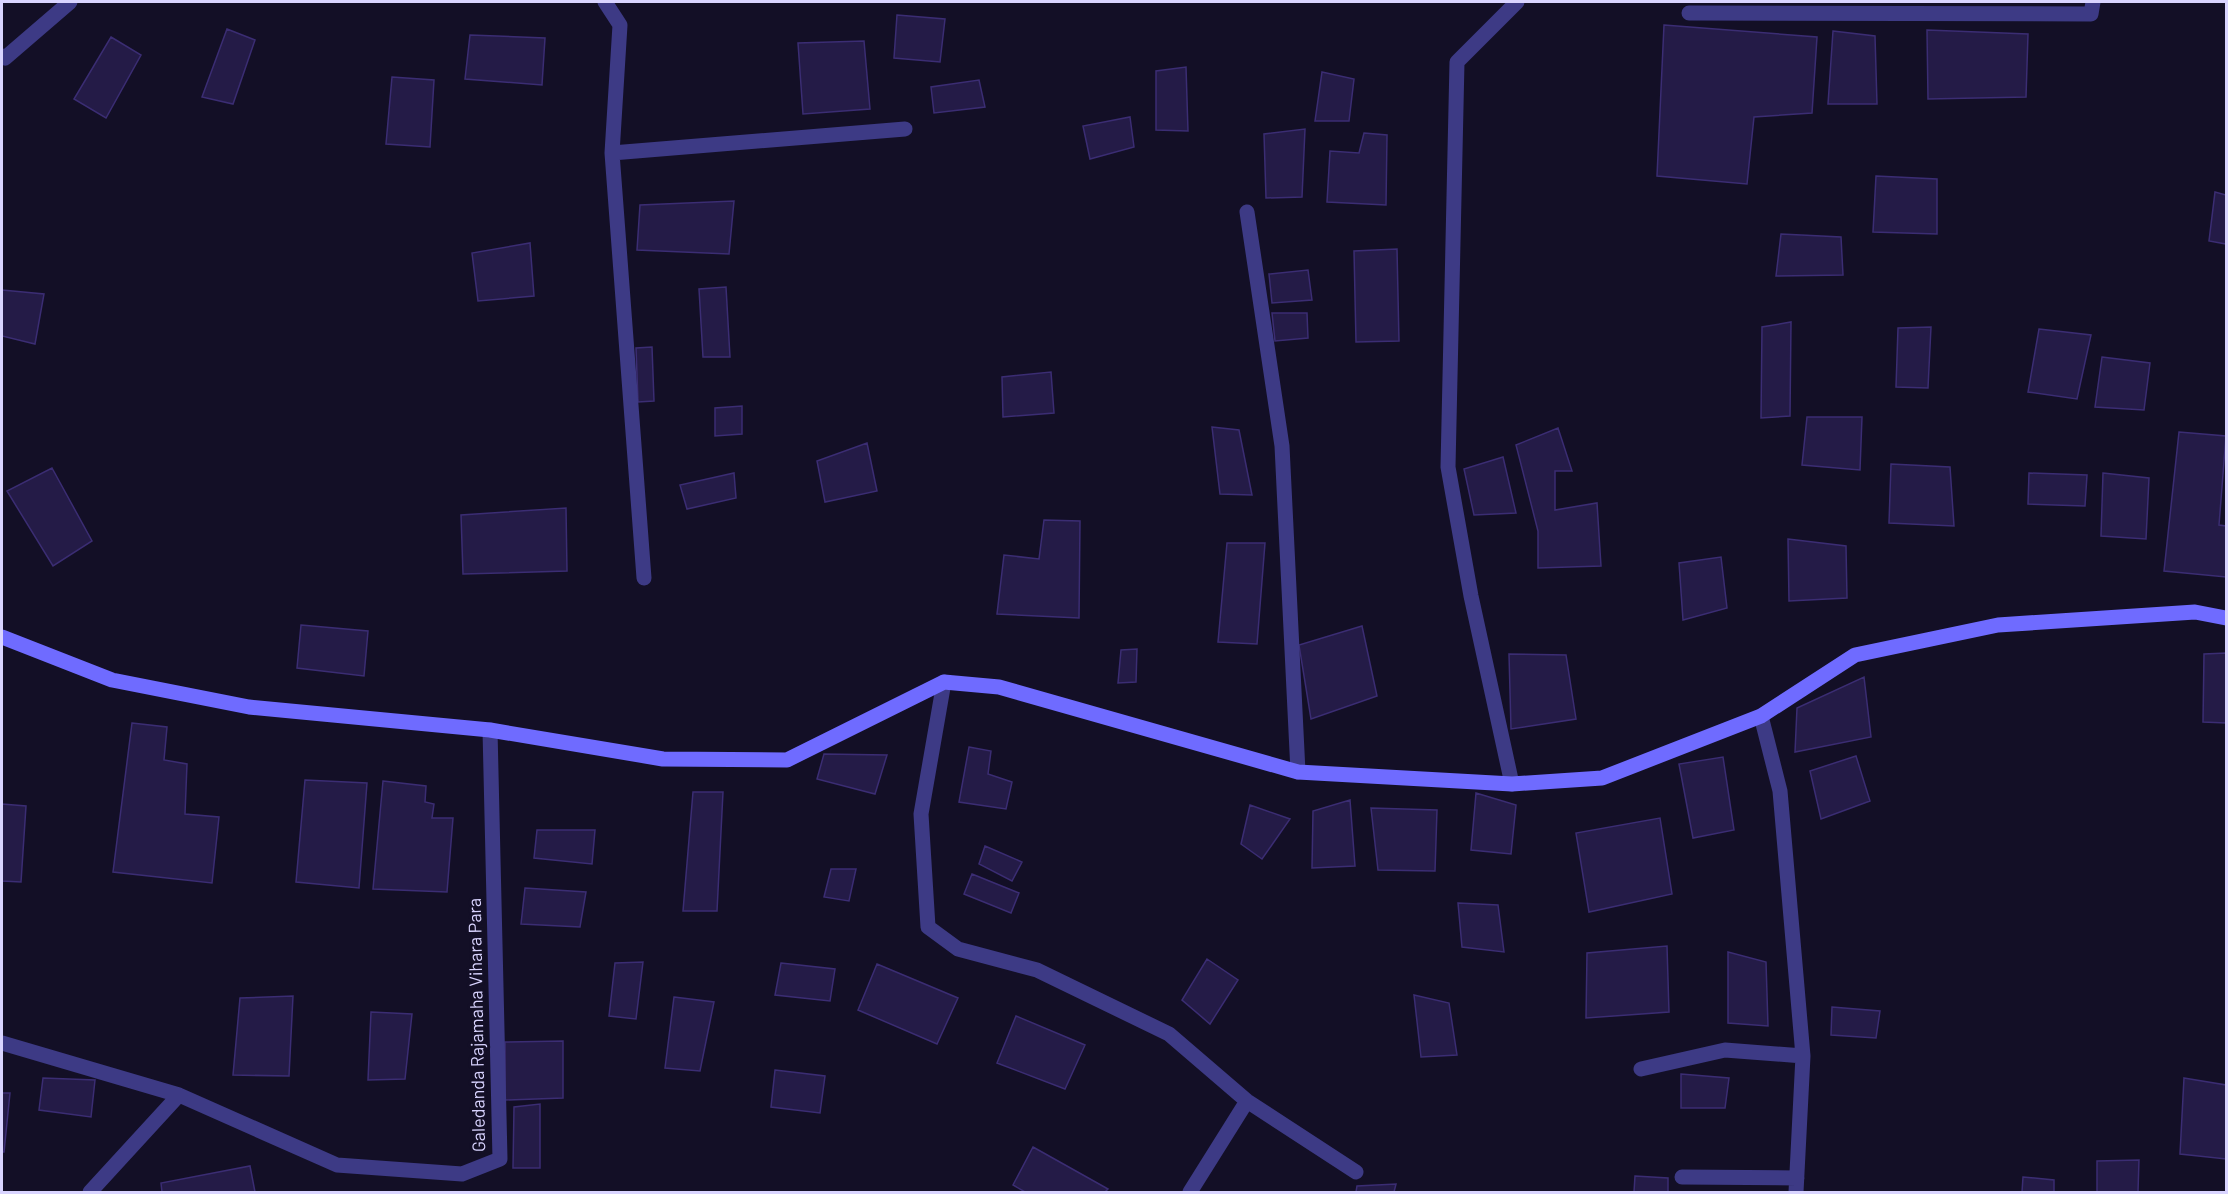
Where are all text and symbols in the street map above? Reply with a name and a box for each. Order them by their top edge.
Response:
street label: Galedanda Rajamaha Vihara Para [463,898,489,1152]

